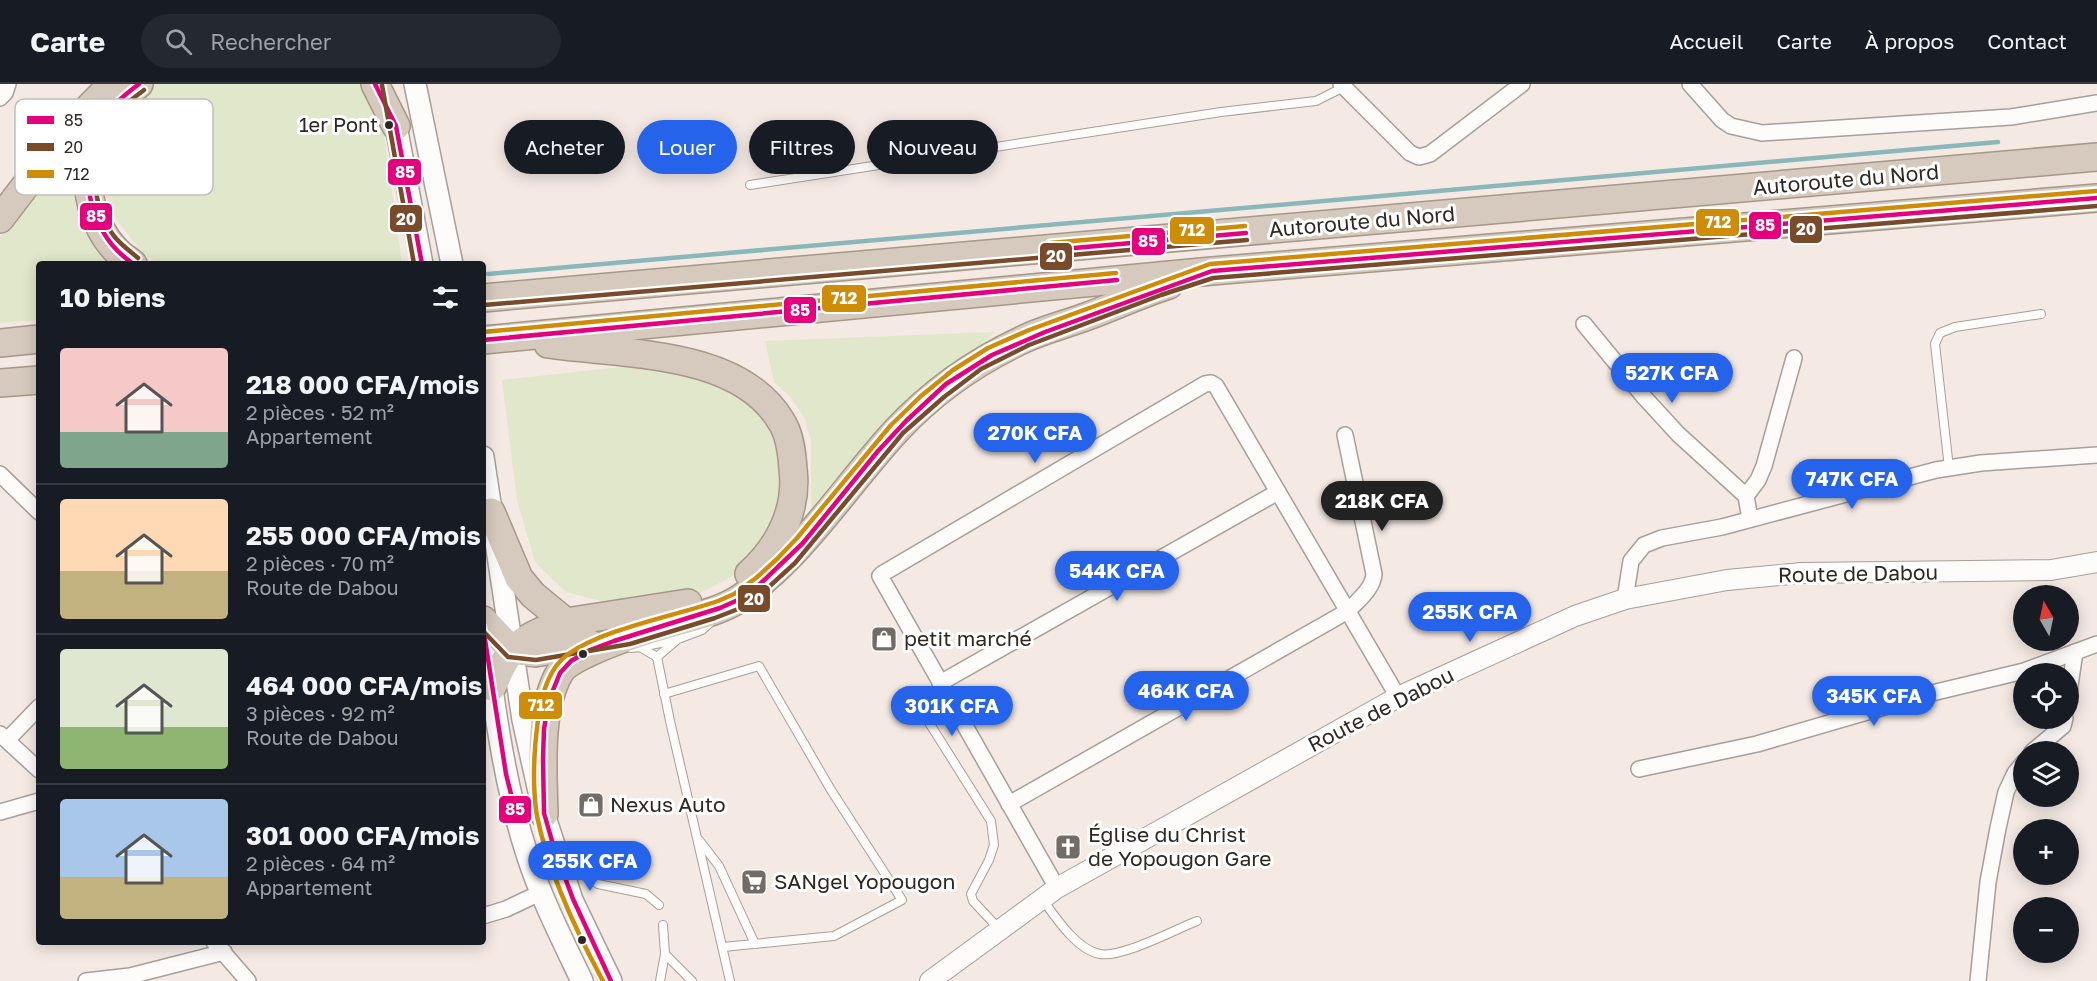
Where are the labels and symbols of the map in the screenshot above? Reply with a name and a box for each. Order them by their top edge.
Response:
legend [15,99,213,195]
text: 85 [64,110,83,130]
place label: 1er Pont [299,112,378,136]
marker: 1er Pont [383,119,395,131]
text: 20 [64,137,83,157]
line badge: 85 [387,158,422,186]
street label: Autoroute du Nord [1752,158,1940,200]
text: 85 [395,162,415,182]
text: 712 [64,164,90,184]
street label: Autoroute du Nord [1268,200,1456,242]
line badge: 85 [79,202,113,231]
line badge: 20 [389,204,423,233]
text: 85 [86,206,106,226]
line badge: 712 [1695,208,1740,237]
text: 20 [396,209,416,229]
line badge: 85 [1748,211,1782,240]
text: 712 [1705,212,1732,232]
text: 85 [1755,215,1775,235]
line badge: 20 [1789,215,1823,244]
line badge: 712 [1169,216,1215,245]
text: 20 [1796,219,1816,239]
text: 712 [1179,220,1206,240]
line badge: 85 [1131,227,1166,256]
text: 85 [1138,231,1158,251]
line badge: 20 [1039,242,1073,271]
text: 20 [1046,246,1066,266]
line badge: 712 [821,284,867,313]
text: 712 [831,288,858,308]
line badge: 85 [783,296,817,324]
text: 85 [790,300,810,320]
pin: 527K CFA [1610,353,1734,404]
pin: 270K CFA [973,413,1097,464]
pin: 747K CFA [1790,459,1914,510]
pin: 218K CFA [1320,481,1444,532]
pin: 544K CFA [1055,551,1179,602]
street label: Route de Dabou [1778,559,1938,587]
line badge: 20 [737,584,771,613]
north arrow [2013,585,2079,651]
text: 20 [744,589,764,609]
pin: 255K CFA [1408,592,1532,643]
shop icon: petit marché [869,624,899,654]
place label: petit marché [904,625,1032,651]
unlabelled marker [577,648,589,660]
street label: Route de Dabou [1303,661,1458,757]
pin: 464K CFA [1124,671,1248,722]
pin: 345K CFA [1812,676,1936,727]
pin: 301K CFA [890,686,1014,737]
line badge: 712 [518,691,563,720]
text: 712 [528,695,555,715]
shop icon: Nexus Auto [576,790,606,820]
place label: Nexus Auto [610,791,726,817]
line badge: 85 [498,795,532,824]
text: 85 [505,799,525,819]
place label: Église du Christ de Yopougon Gare [1088,821,1271,871]
church icon: Église du Christ de Yopougon Gare [1053,832,1083,862]
pin: 255K CFA [528,841,652,892]
supermarket icon: SANgel Yopougon [739,867,769,897]
place label: SANgel Yopougon [774,868,955,894]
unlabelled marker [576,934,588,946]

